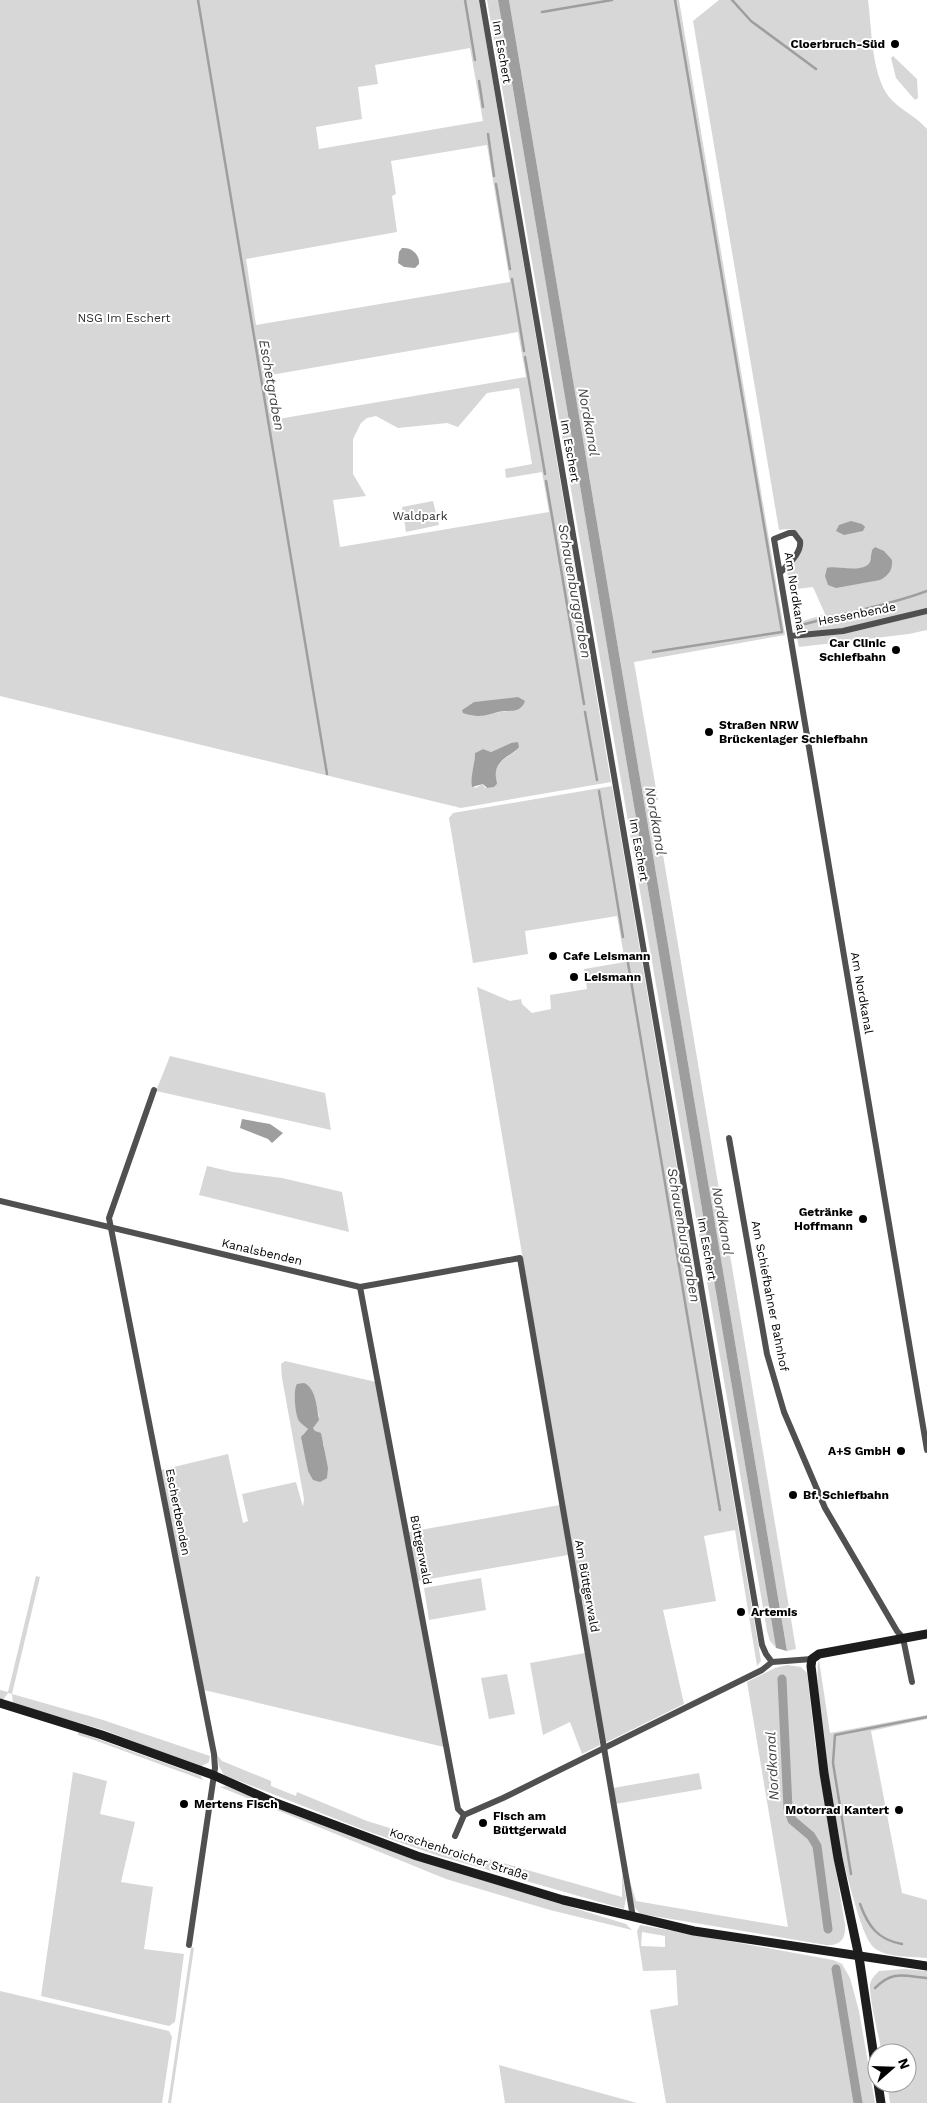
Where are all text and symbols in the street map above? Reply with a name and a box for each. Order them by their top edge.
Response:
street label: Im Eschert [490,19,514,85]
place label: Cloerbruch-Süd [791,37,885,51]
marker: Cloerbruch-Süd [889,38,901,50]
park label: NSG Im Eschert [78,311,170,325]
water label: Eschetgraben [256,338,288,432]
water label: Nordkanal [575,387,603,457]
street label: Im Eschert [558,418,582,484]
park label: Waldpark [392,509,448,523]
water label: Schauenburggraben [555,523,595,659]
street label: Am Nordkanal [782,551,808,635]
street label: Hessenbende [817,600,897,628]
place label: Car Clinic Schiefbahn [819,636,886,664]
marker: Car Clinic Schiefbahn [890,644,902,656]
place label: Straßen NRW Brückenlager Schiefbahn [719,718,868,746]
marker: Straßen NRW Brückenlager Schiefbahn [703,726,715,738]
water label: Nordkanal [642,786,670,856]
street label: Im Eschert [627,817,651,883]
place label: Cafe Leismann [563,949,651,963]
marker: Cafe Leismann [547,950,559,962]
street label: Am Nordkanal [848,951,876,1035]
place label: Leismann [584,970,641,984]
marker: Leismann [568,971,580,983]
water label: Schauenburggraben [664,1167,704,1303]
water label: Nordkanal [709,1186,737,1256]
place label: Getränke Hoffmann [794,1205,853,1233]
marker: Getränke Hoffmann [857,1213,869,1225]
street label: Im Eschert [695,1216,719,1282]
street label: Am Schiefbahner Bahnhof [748,1219,792,1373]
street label: Kanalsbenden [220,1236,304,1268]
place label: A+S GmbH [828,1444,891,1458]
marker: A+S GmbH [895,1445,907,1457]
street label: Eschertbenden [163,1467,193,1557]
place label: Bf. Schiefbahn [803,1488,889,1502]
marker: Bf. Schiefbahn [787,1489,799,1501]
street label: Büttgerwald [407,1514,435,1586]
street label: Am Büttgerwald [572,1538,602,1634]
place label: Artemis [751,1605,798,1619]
marker: Artemis [735,1606,747,1618]
water label: Nordkanal [762,1731,782,1801]
place label: Mertens Fisch [194,1797,278,1811]
marker: Mertens Fisch [178,1798,190,1810]
place label: Motorrad Kantert [785,1803,890,1817]
marker: Motorrad Kantert [893,1804,905,1816]
place label: Fisch am Büttgerwald [493,1809,567,1837]
marker: Fisch am Büttgerwald [477,1817,489,1829]
street label: Korschenbroicher Straße [388,1825,530,1883]
north arrow [867,2043,917,2093]
text: N [895,2056,914,2071]

